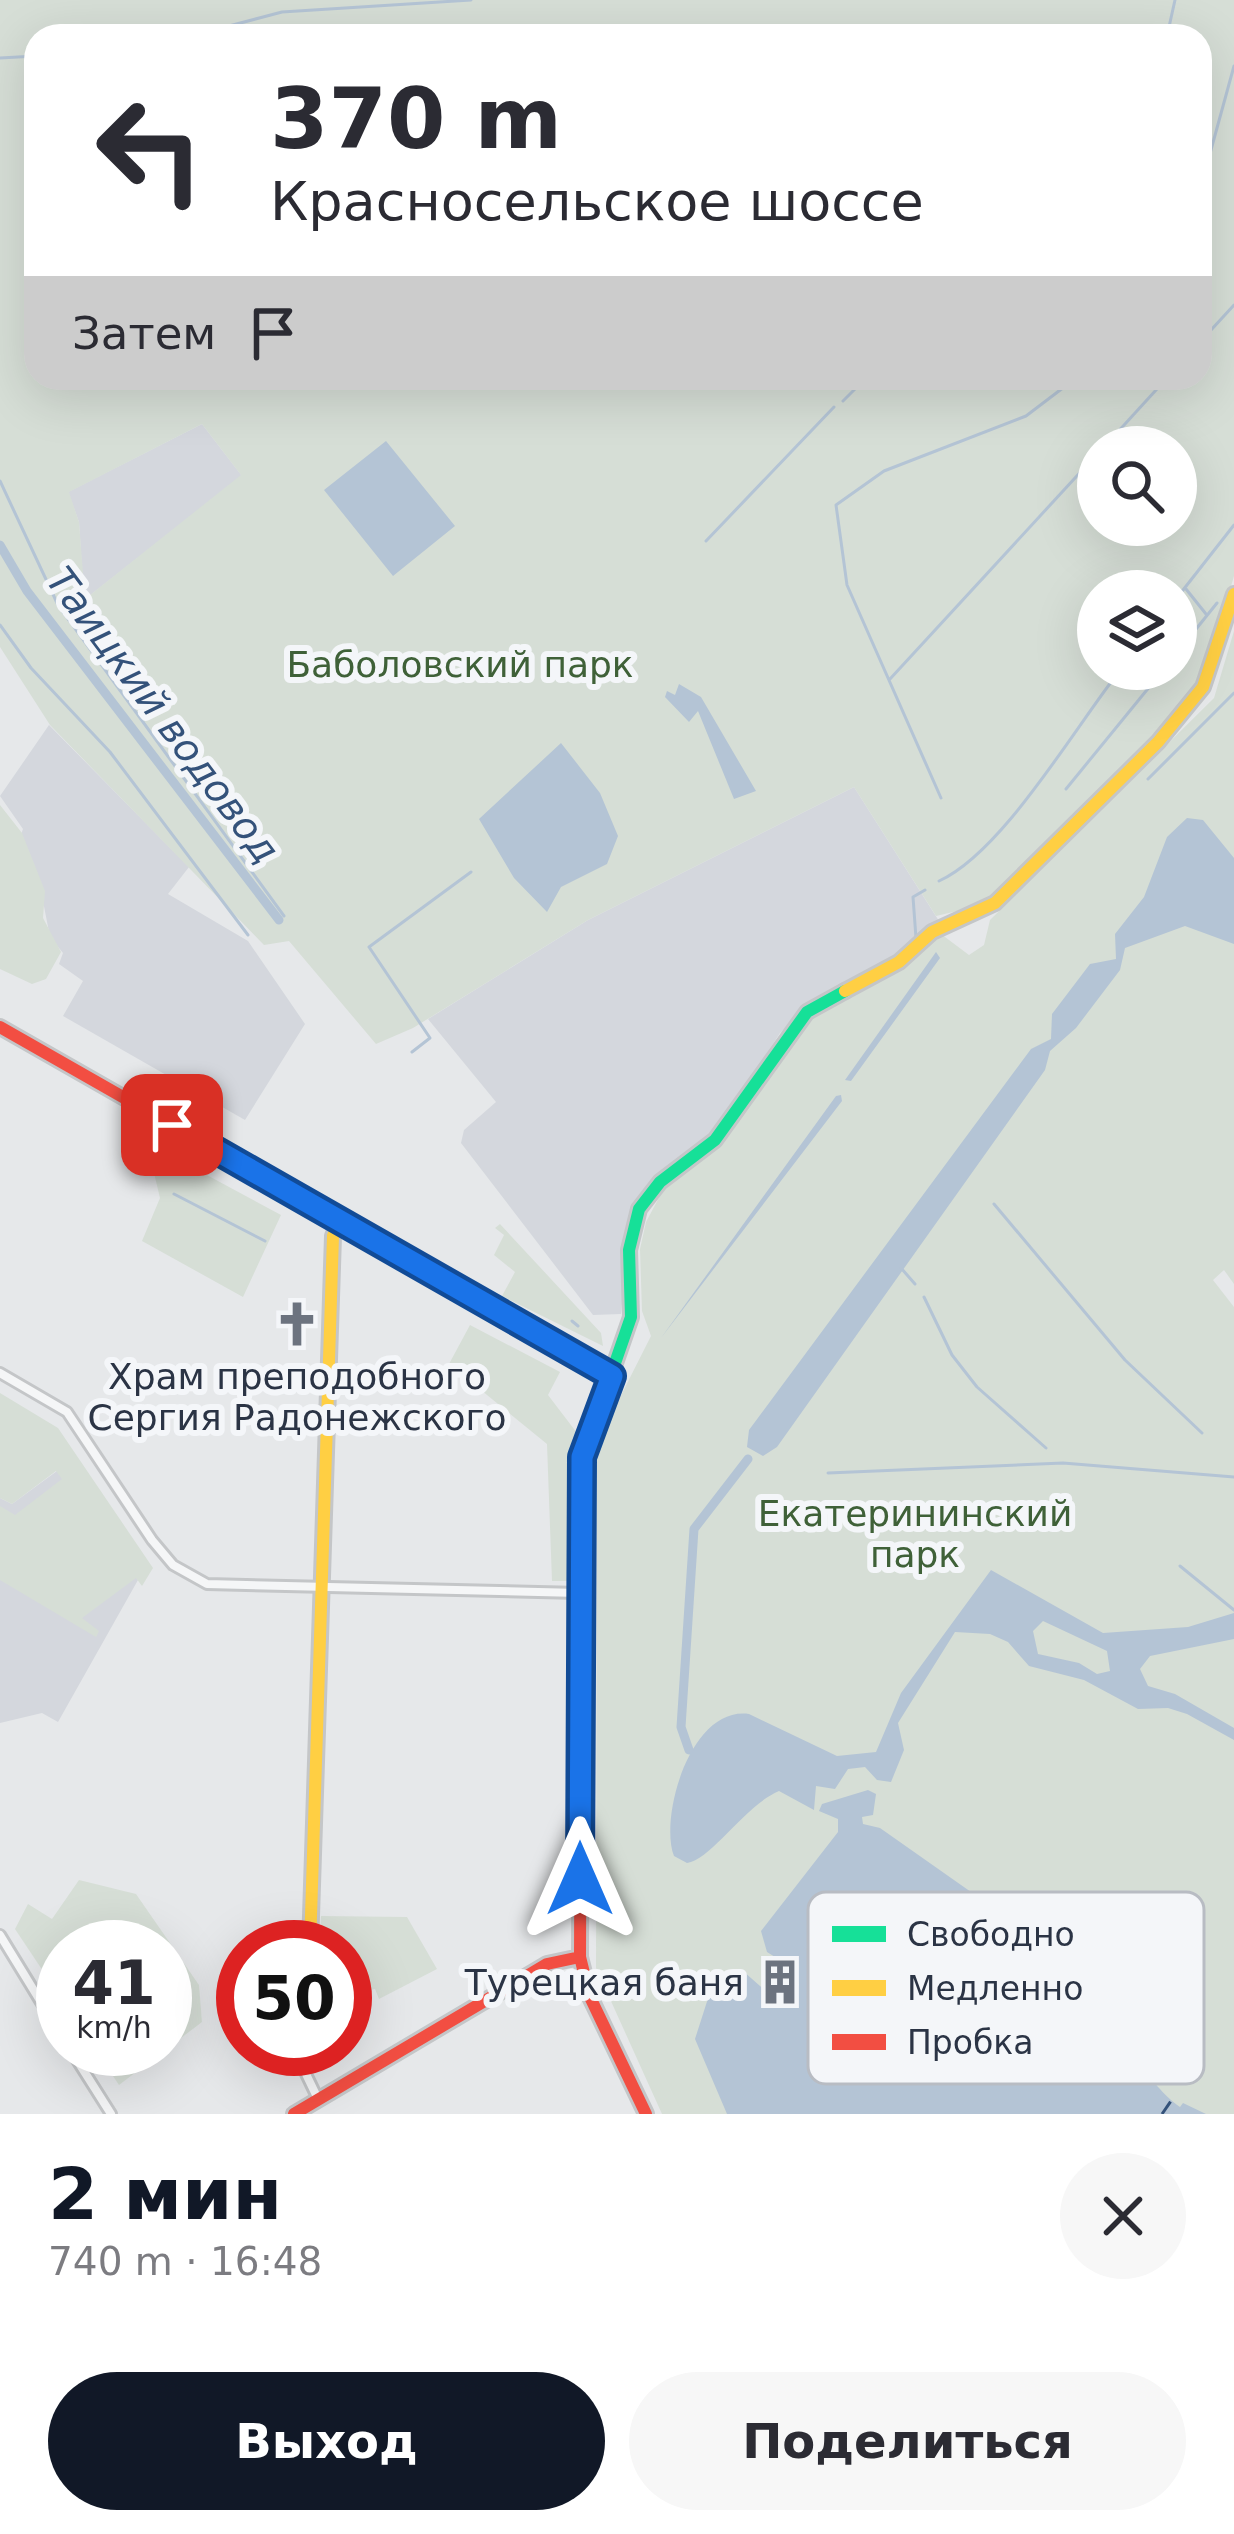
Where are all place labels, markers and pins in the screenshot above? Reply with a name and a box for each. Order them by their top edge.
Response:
pin [121,1074,223,1176]
church icon: Храм преподобного Сергия Радонежского [272,1299,322,1349]
place label: Храм преподобного Сергия Радонежского [88,1356,506,1438]
building icon: Турецкая баня [755,1957,805,2007]
place label: Турецкая баня [464,1962,744,2003]

